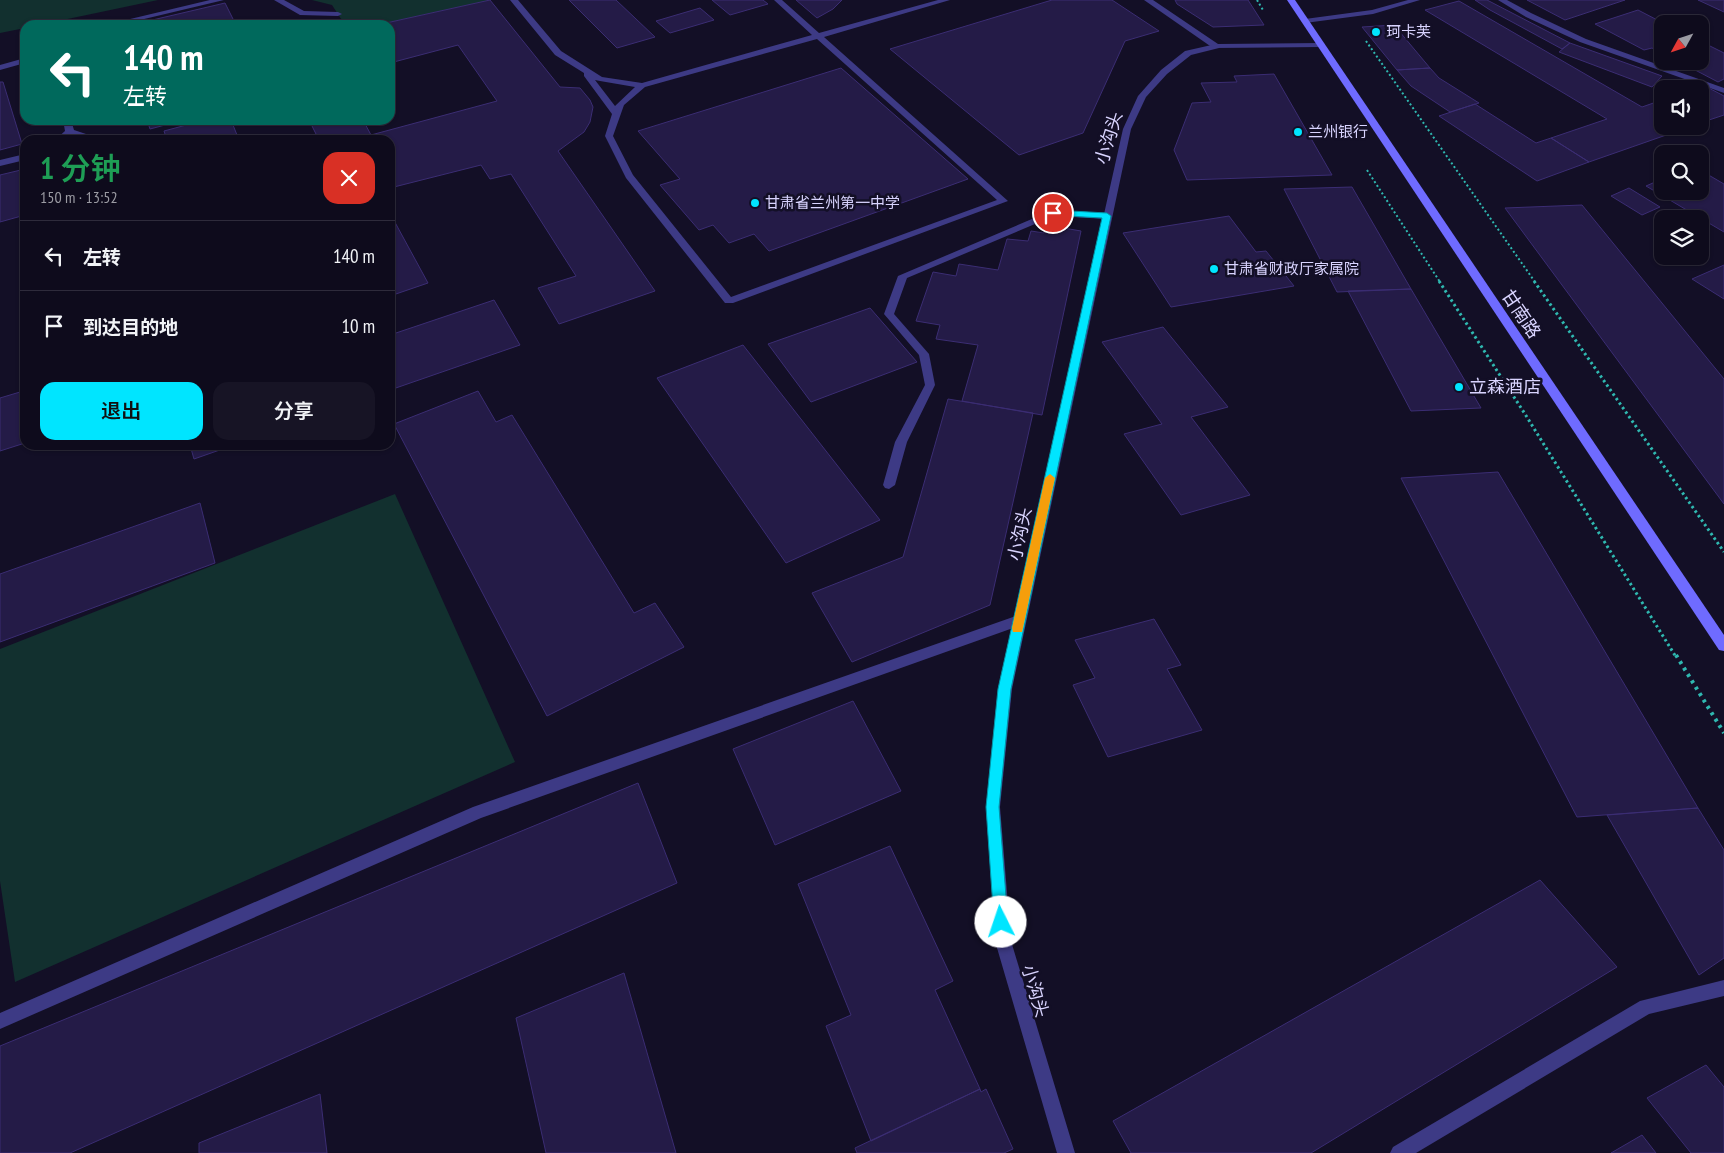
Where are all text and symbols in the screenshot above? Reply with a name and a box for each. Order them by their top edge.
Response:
north arrow [1654,15,1709,70]
map controls [1654,15,1709,265]
place label: 珂卡芙 [1386,22,1431,41]
marker: 珂卡芙 [1370,26,1382,38]
text: 140 m [123,34,204,80]
icon: left [40,40,105,105]
button: sound [1654,80,1709,135]
text: 左转 [123,82,167,110]
street label: 小沟头 [1090,109,1127,167]
place label: 兰州银行 [1308,122,1368,141]
marker: 兰州银行 [1292,126,1304,138]
button: search [1654,145,1709,200]
text: 1 分钟 [40,148,121,187]
button: close [323,152,375,204]
text: 150 m · 13:52 [40,187,118,207]
pin [1032,192,1074,234]
place label: 甘肃省兰州第一中学 [765,193,900,212]
marker: 甘肃省兰州第一中学 [749,197,761,209]
icon: arrive [1039,199,1067,227]
button: layers [1654,210,1709,265]
icon: left [40,242,68,270]
text: 140 m [333,244,375,268]
text: 左转 [83,245,121,269]
place label: 甘肃省财政厅家属院 [1224,259,1359,278]
marker: 甘肃省财政厅家属院 [1208,263,1220,275]
street label: 甘南路 [1497,285,1546,343]
icon: arrive [40,312,68,340]
text: 10 m [342,314,375,338]
text: 到达目的地 [83,315,178,339]
place label: 立森酒店 [1469,375,1541,398]
marker: 立森酒店 [1453,381,1465,393]
button: 退出 [40,382,203,440]
button: 分享 [213,382,375,440]
street label: 小沟头 [1003,505,1036,563]
position arrow [974,895,1026,947]
street label: 小沟头 [1017,962,1054,1020]

